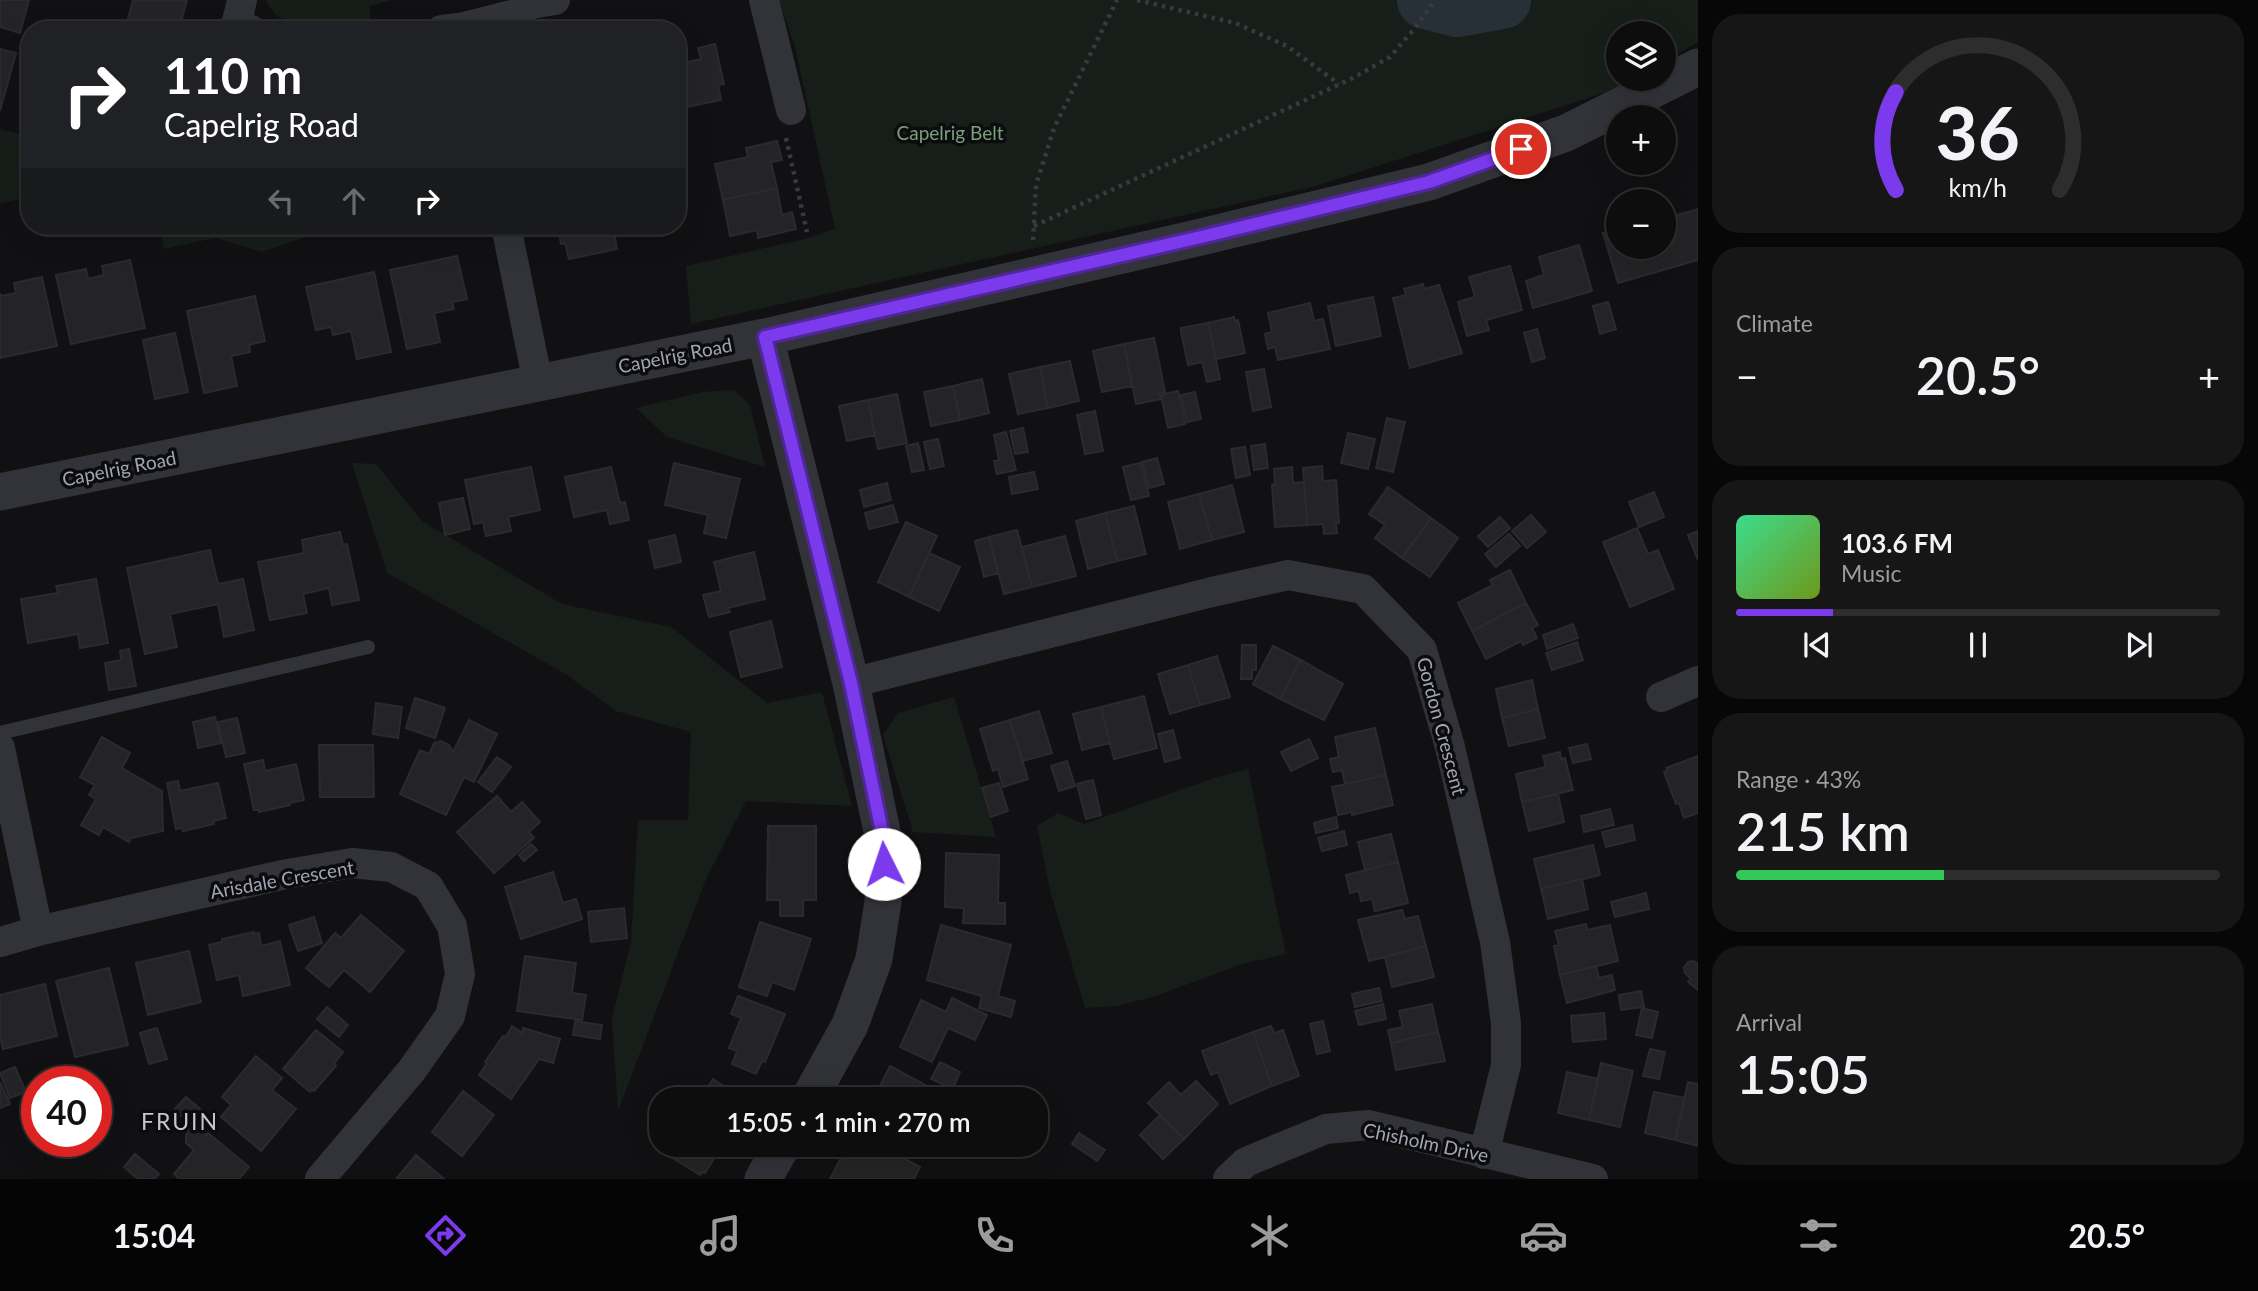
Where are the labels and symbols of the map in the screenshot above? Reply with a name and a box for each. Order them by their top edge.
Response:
pin [1491,119,1551,179]
park label: Capelrig Belt [897,121,1004,144]
street label: Capelrig Road [616,333,734,377]
street label: Capelrig Road [60,446,178,490]
street label: Gordon Crescent [1413,655,1471,798]
position arrow [847,827,921,901]
street label: Arisdale Crescent [208,855,356,903]
speed limit sign: 40 [21,1066,112,1157]
district label: FRUIN [141,1107,219,1135]
street label: Chisholm Drive [1361,1117,1491,1167]

